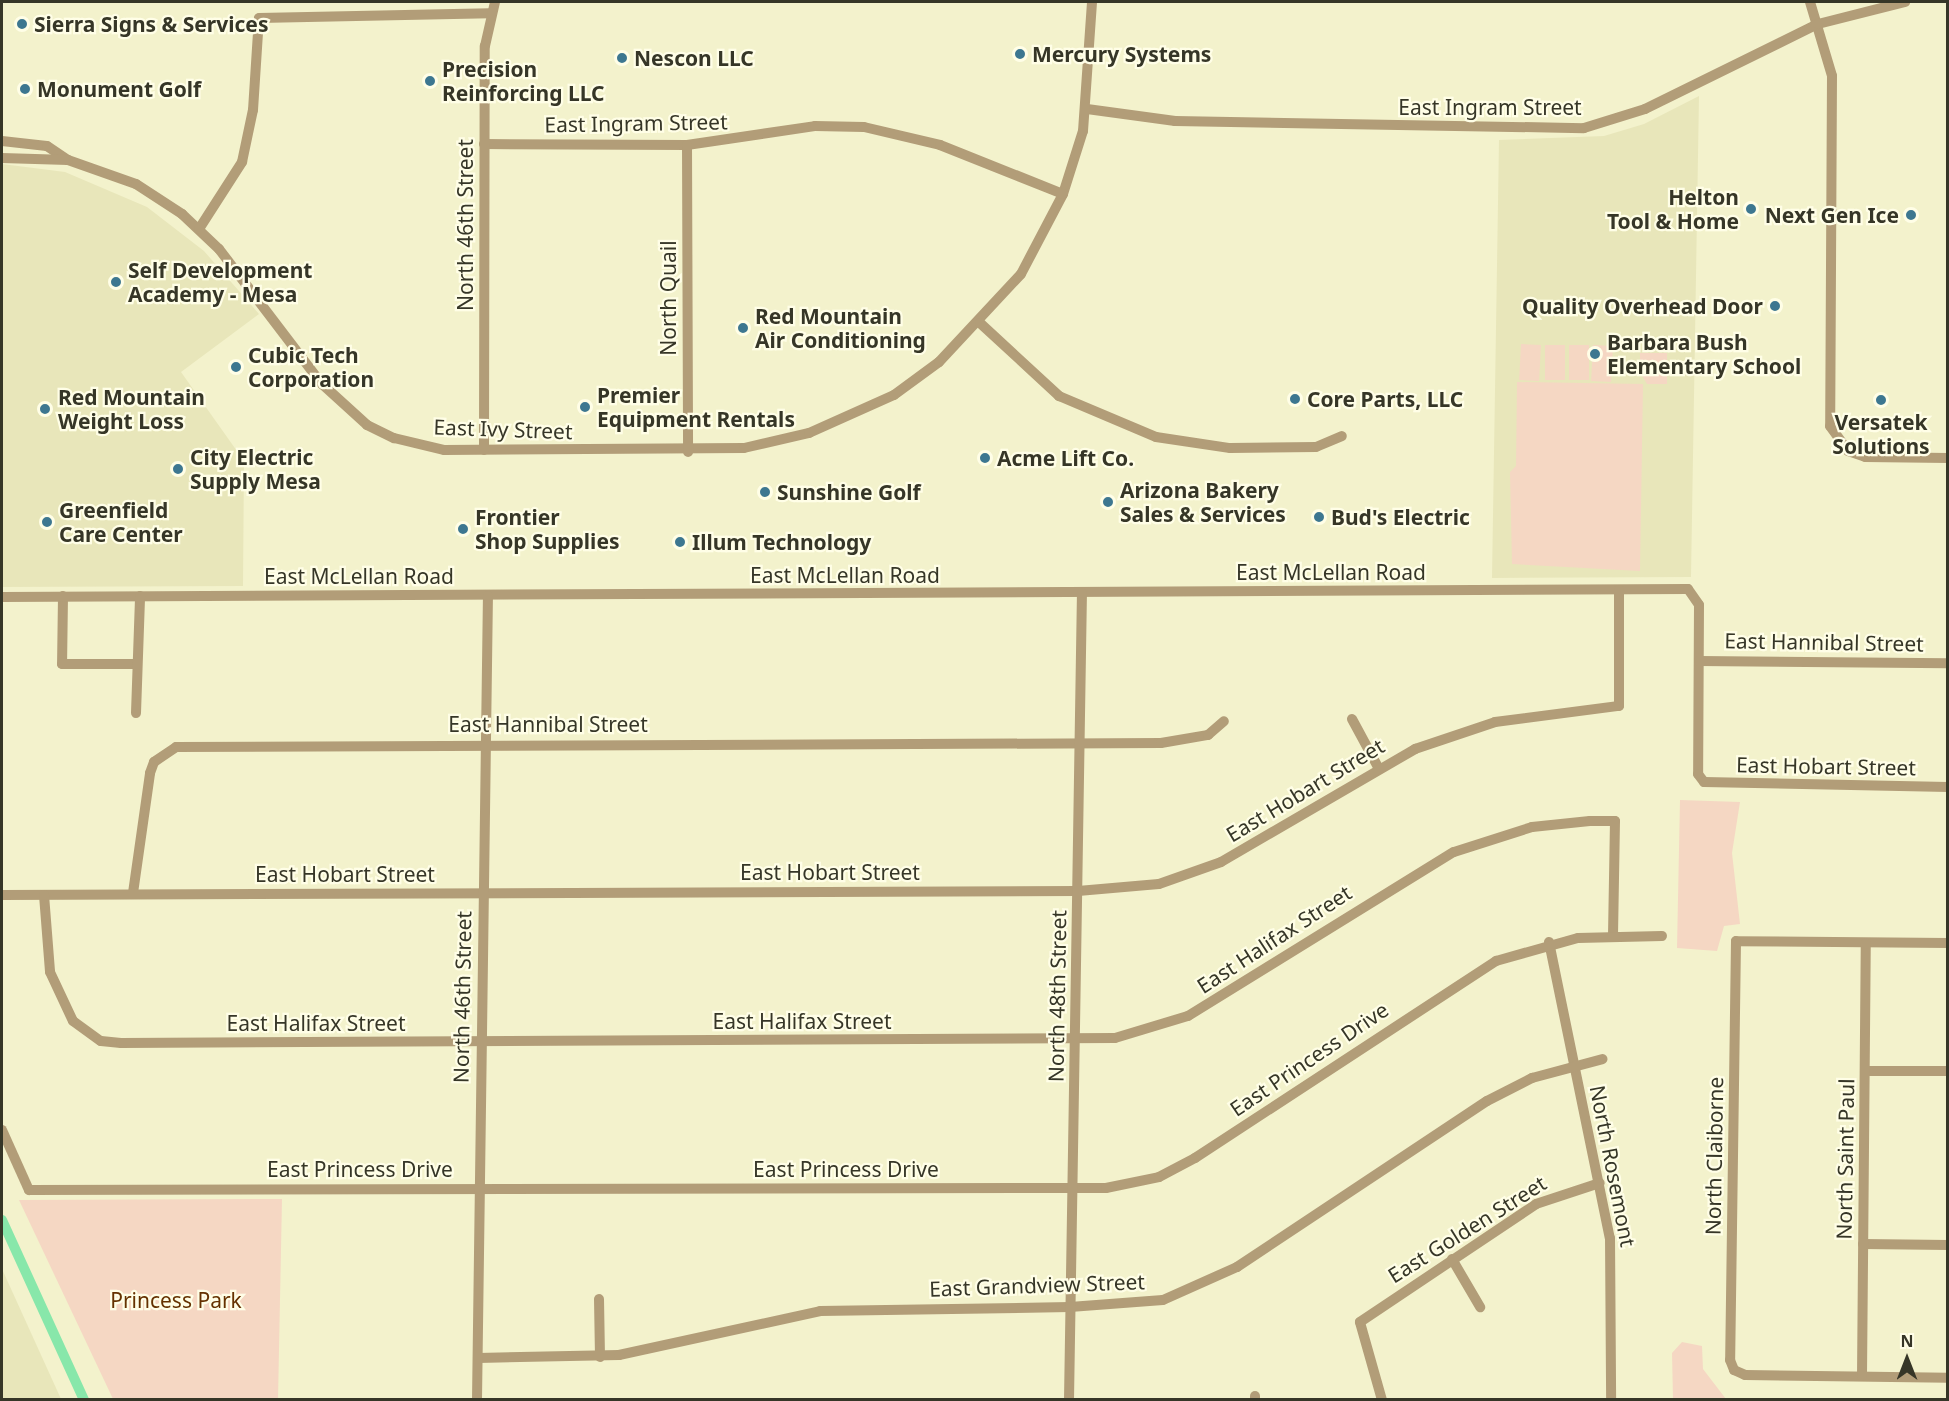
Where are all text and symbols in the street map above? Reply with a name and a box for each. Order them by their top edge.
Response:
place label: Sierra Signs & Services [34,11,268,37]
marker: Sierra Signs & Services [15,17,29,31]
place label: Mercury Systems [1032,41,1211,67]
place label: Nescon LLC [634,45,754,71]
marker: Mercury Systems [1013,47,1027,61]
marker: Nescon LLC [615,51,629,65]
place label: Precision Reinforcing LLC [442,56,604,106]
marker: Precision Reinforcing LLC [423,74,437,88]
place label: Monument Golf [37,76,201,102]
marker: Monument Golf [18,82,32,96]
street label: East Ingram Street [1398,94,1582,120]
street label: East Ingram Street [544,109,728,137]
street label: North 46th Street [452,139,478,311]
place label: Helton Tool & Home [1607,184,1739,234]
marker: Helton Tool & Home [1744,202,1758,216]
place label: Next Gen Ice [1765,202,1899,228]
marker: Next Gen Ice [1904,208,1918,222]
street label: North Quail [655,240,681,356]
place label: Self Development Academy - Mesa [128,257,312,307]
marker: Self Development Academy - Mesa [109,275,123,289]
place label: Quality Overhead Door [1522,293,1763,319]
marker: Quality Overhead Door [1768,299,1782,313]
place label: Red Mountain Air Conditioning [755,303,926,353]
marker: Red Mountain Air Conditioning [736,321,750,335]
place label: Barbara Bush Elementary School [1607,329,1801,379]
place label: Cubic Tech Corporation [248,342,374,392]
marker: Barbara Bush Elementary School [1588,347,1602,361]
marker: Cubic Tech Corporation [229,360,243,374]
place label: Premier Equipment Rentals [597,382,795,432]
place label: Red Mountain Weight Loss [58,384,205,434]
place label: Core Parts, LLC [1307,386,1463,412]
marker: Core Parts, LLC [1288,392,1302,406]
marker: Versatek Solutions [1874,393,1888,407]
marker: Red Mountain Weight Loss [36,400,54,418]
marker: Premier Equipment Rentals [578,400,592,414]
place label: Versatek Solutions [1832,409,1930,459]
street label: East Ivy Street [433,414,573,444]
place label: City Electric Supply Mesa [190,444,321,494]
place label: Acme Lift Co. [997,445,1134,471]
marker: Acme Lift Co. [978,451,992,465]
marker: City Electric Supply Mesa [171,462,185,476]
place label: Arizona Bakery Sales & Services [1120,477,1286,527]
place label: Sunshine Golf [777,479,921,505]
marker: Sunshine Golf [758,485,772,499]
marker: Arizona Bakery Sales & Services [1101,495,1115,509]
place label: Greenfield Care Center [59,497,183,547]
place label: Frontier Shop Supplies [475,504,619,554]
place label: Bud's Electric [1331,504,1470,530]
marker: Bud's Electric [1312,510,1326,524]
marker: Greenfield Care Center [40,515,54,529]
marker: Frontier Shop Supplies [456,522,470,536]
place label: Illum Technology [692,529,871,555]
marker: Illum Technology [673,535,687,549]
street label: East McLellan Road [1236,559,1426,585]
street label: East McLellan Road [750,562,940,588]
street label: East McLellan Road [264,563,454,589]
street label: East Hannibal Street [1724,628,1924,656]
street label: East Hannibal Street [448,711,648,737]
street label: East Hobart Street [1221,733,1389,847]
street label: East Hobart Street [1736,752,1916,780]
street label: East Hobart Street [740,859,920,885]
street label: East Hobart Street [255,861,435,887]
street label: East Halifax Street [1192,880,1356,998]
street label: North 48th Street [1043,910,1071,1082]
street label: North 46th Street [448,911,476,1083]
street label: East Princess Drive [1225,997,1393,1121]
street label: East Halifax Street [713,1008,891,1034]
street label: East Halifax Street [227,1010,405,1036]
street label: North Claiborne [1700,1077,1728,1235]
street label: North Saint Paul [1831,1078,1859,1240]
street label: North Rosemont [1585,1083,1641,1249]
street label: East Princess Drive [267,1156,453,1182]
street label: East Princess Drive [753,1156,939,1182]
street label: East Golden Street [1383,1170,1551,1288]
street label: East Grandview Street [929,1269,1145,1301]
park label: Princess Park [110,1287,242,1313]
north arrow [1877,1329,1937,1389]
text: N [1900,1330,1914,1352]

